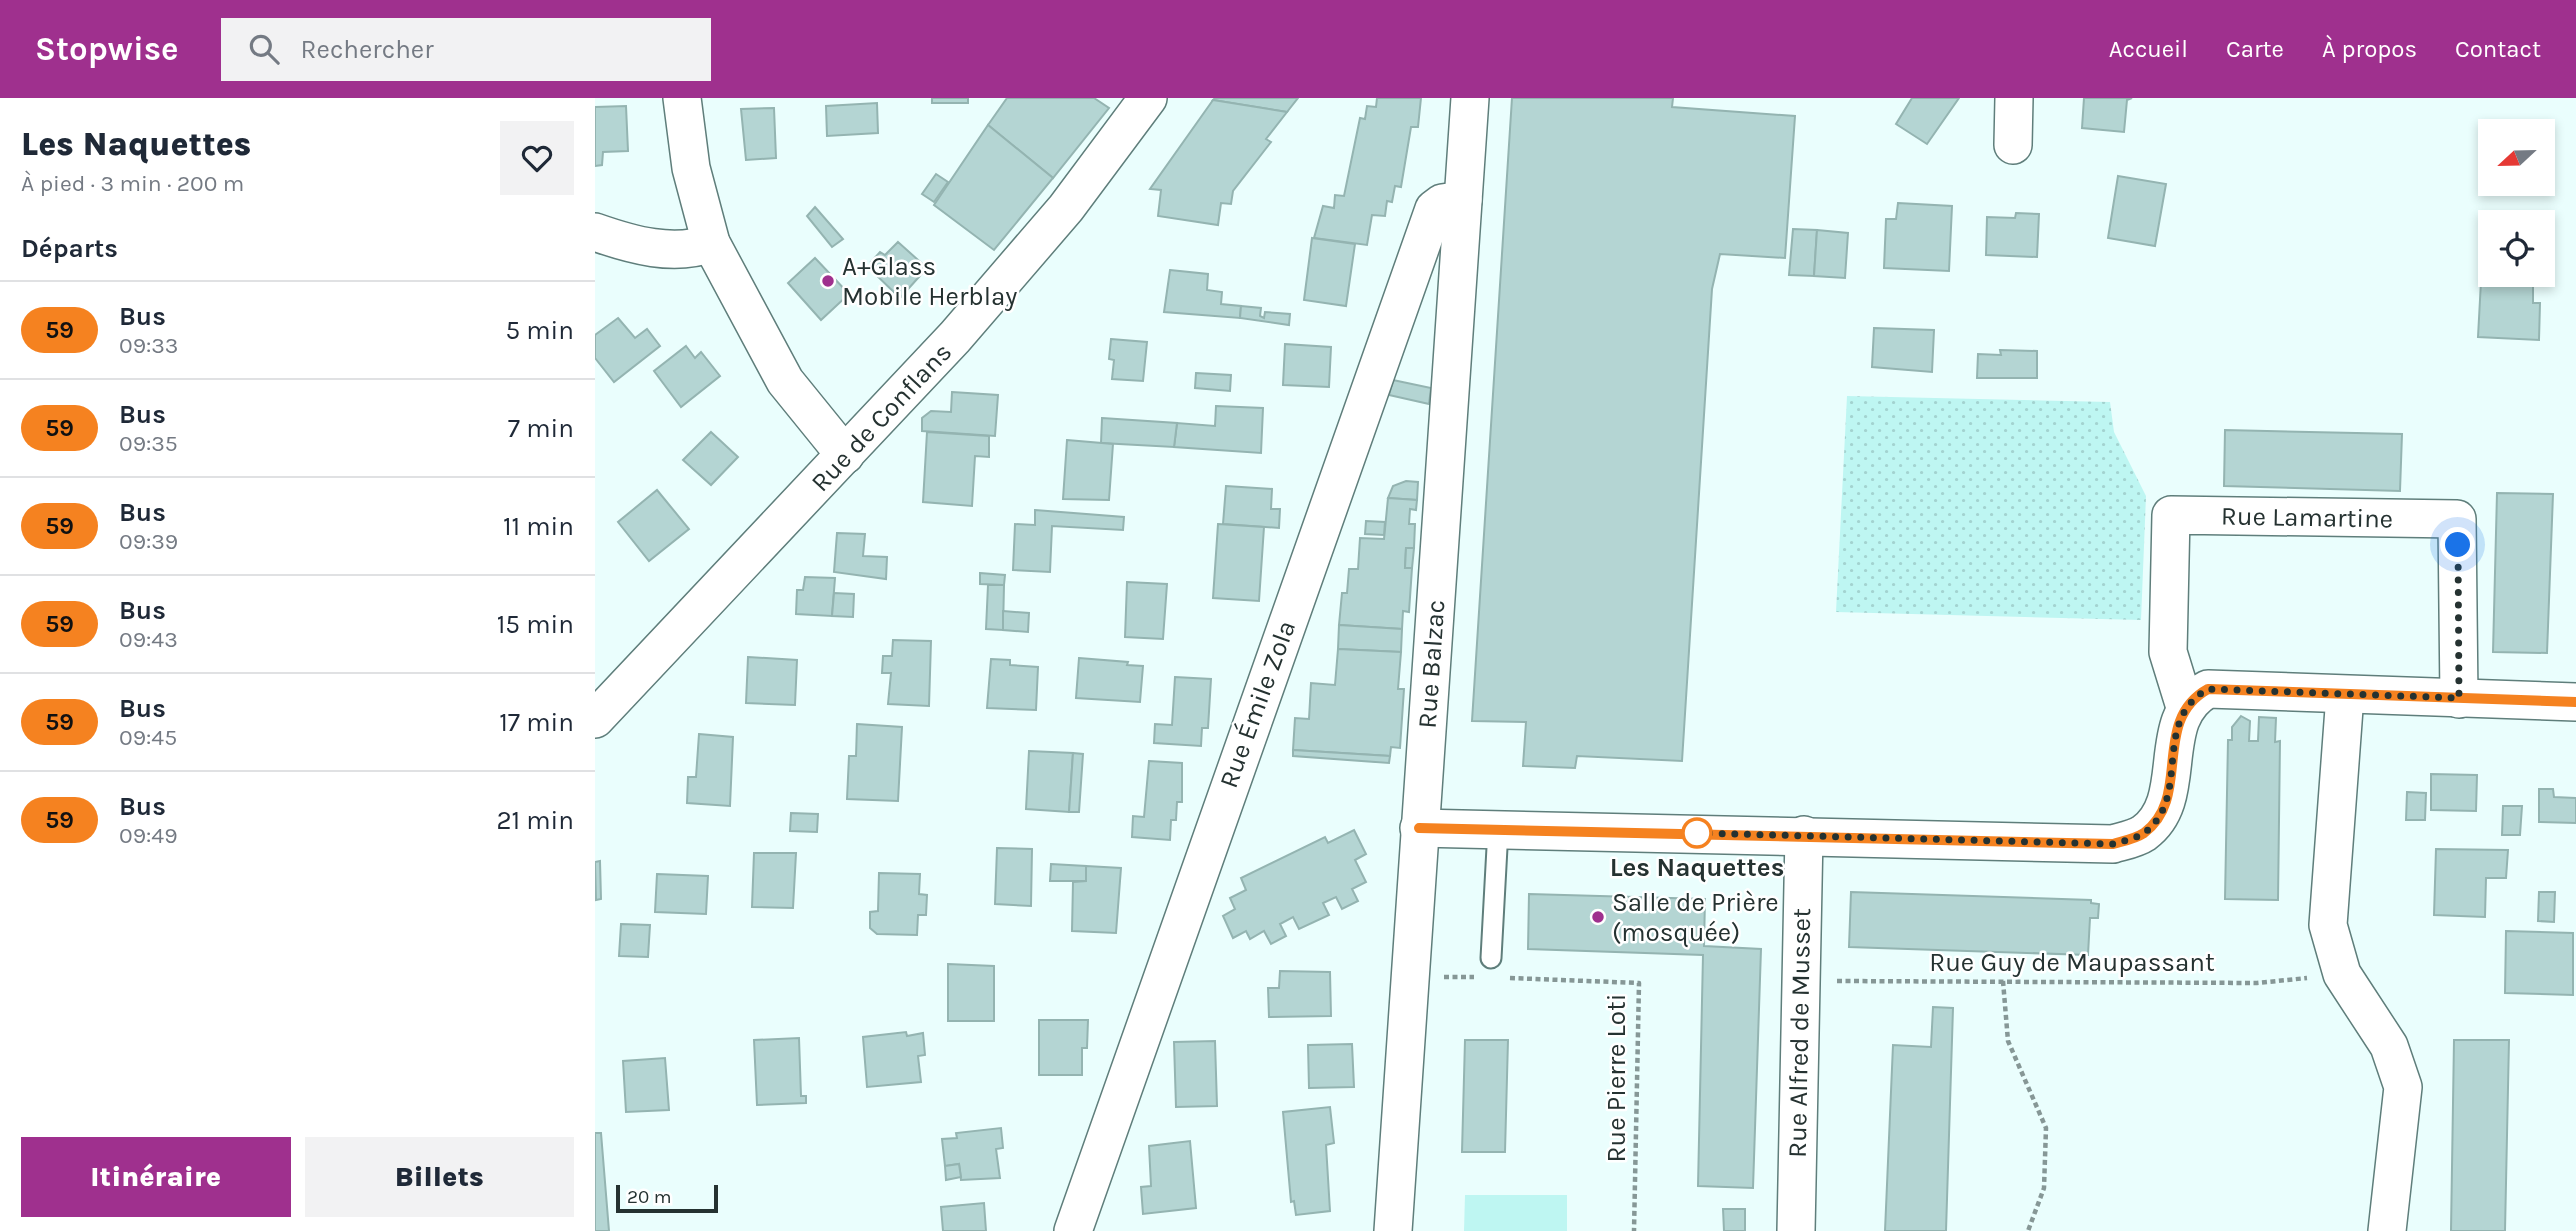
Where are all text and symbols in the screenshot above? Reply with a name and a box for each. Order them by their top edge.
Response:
search box [221,18,711,81]
text: Stopwise [35,30,179,68]
icon: search [245,30,283,68]
text: Rechercher [301,34,434,65]
text: Accueil [2109,35,2188,63]
text: Carte [2226,35,2284,63]
text: À propos [2322,35,2417,63]
text: Contact [2455,35,2541,63]
north arrow [2478,119,2555,196]
map controls [2478,119,2555,287]
button: heart [500,121,574,195]
text: Les Naquettes [21,125,251,163]
text: À pied · 3 min · 200 m [21,170,244,197]
button: locate [2478,210,2555,287]
text: Départs [21,233,118,264]
place label: A+Glass Mobile Herblay [842,251,1017,312]
marker: A+Glass Mobile Herblay [820,273,836,289]
text: Bus [119,301,166,332]
text: 5 min [505,315,574,346]
text: 59 [45,316,74,344]
text: 09:33 [119,332,178,359]
street label: Rue de Conflans [805,337,958,498]
text: Bus [119,399,166,430]
text: 7 min [508,413,574,444]
text: 59 [45,414,74,442]
text: 09:35 [119,430,178,457]
text: Bus [119,497,166,528]
street label: Rue Lamartine [2221,500,2393,535]
text: 11 min [503,511,574,542]
text: 59 [45,512,74,540]
your location [2440,527,2475,562]
text: 09:39 [119,528,178,555]
text: Bus [119,595,166,626]
street label: Rue Balzac [1412,599,1451,729]
text: 15 min [497,609,574,640]
text: 59 [45,610,74,638]
street label: Rue Émile Zola [1212,616,1302,792]
text: 09:43 [119,626,178,653]
text: Bus [119,693,166,724]
text: 17 min [499,707,574,738]
text: 59 [45,708,74,736]
text: 09:45 [119,724,177,751]
text: Bus [119,791,166,822]
text: 21 min [496,805,574,836]
text: 59 [45,806,74,834]
marker: Les Naquettes [1682,818,1712,848]
text: 09:49 [119,822,177,849]
place label: Les Naquettes [1610,852,1784,883]
place label: Salle de Prière (mosquée) [1612,887,1779,948]
street label: Rue Alfred de Musset [1782,908,1817,1158]
marker: Salle de Prière (mosquée) [1590,909,1606,925]
street label: Rue Guy de Maupassant [1929,947,2215,978]
street label: Rue Pierre Loti [1601,994,1632,1162]
button: Itinéraire [21,1137,291,1217]
button: Billets [305,1137,574,1217]
scale bar [616,1182,717,1214]
text: 20 m [627,1186,672,1208]

